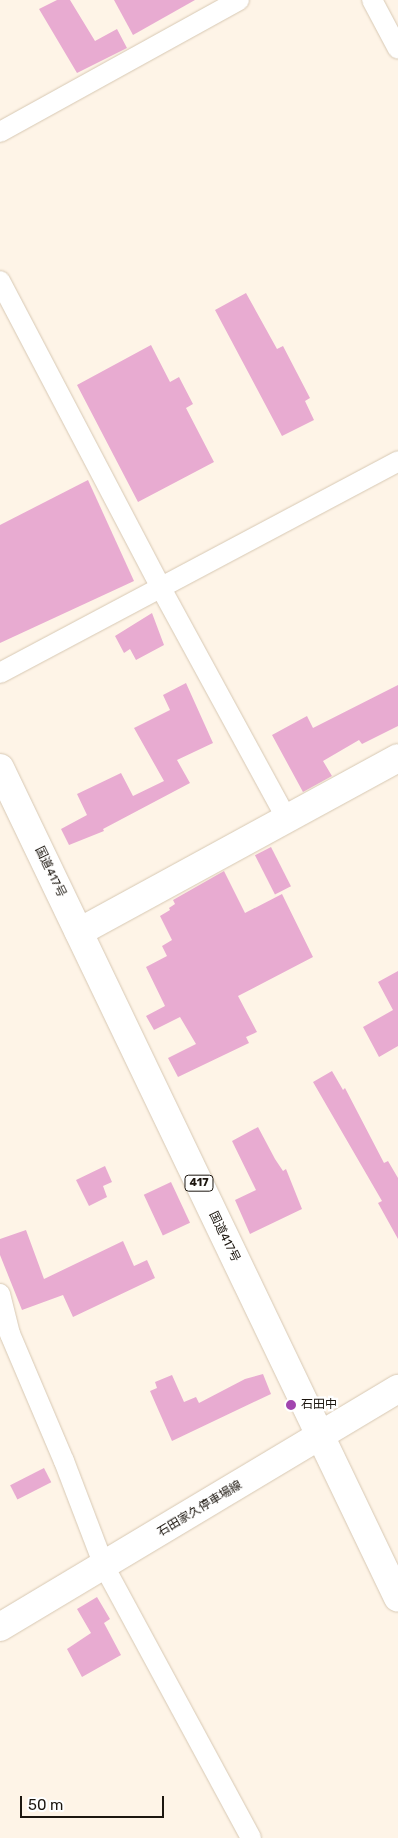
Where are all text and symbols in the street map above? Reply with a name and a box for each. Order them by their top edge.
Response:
street label: 国道417号 [32,844,68,900]
road number: 417 [184,1174,214,1192]
street label: 国道417号 [206,1209,242,1265]
place label: 石田中 [301,1398,337,1412]
marker: 石田中 [285,1399,297,1411]
street label: 石田家久停車場線 [155,1478,245,1540]
scale bar [22,1786,166,1818]
text: 50 m [28,1796,63,1814]

